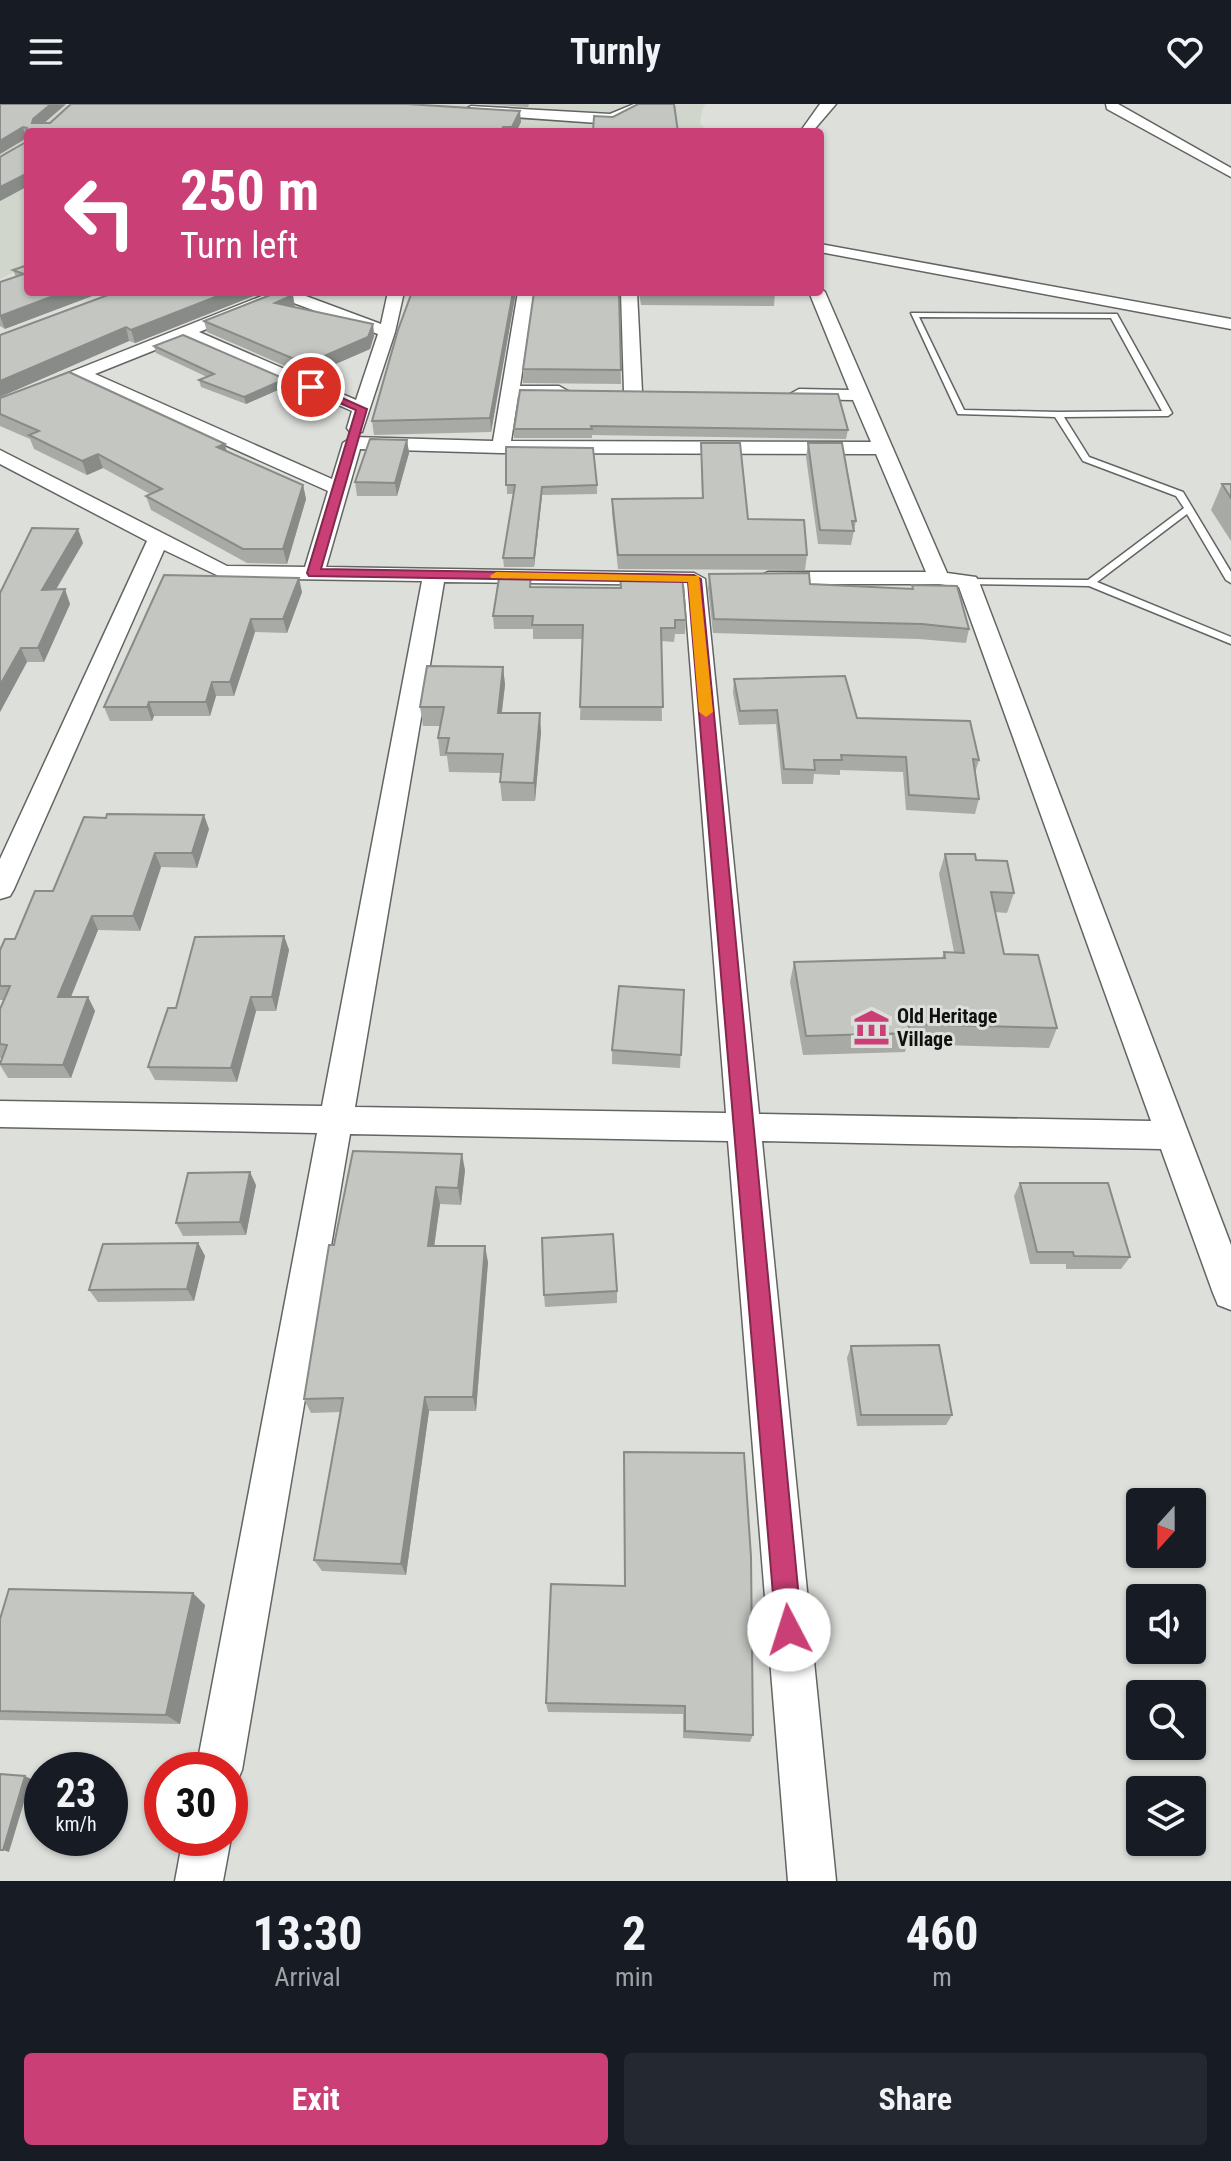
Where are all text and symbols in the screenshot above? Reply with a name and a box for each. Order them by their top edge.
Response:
icon: menu [24,30,68,74]
icon: heart [1163,30,1207,74]
text: Turnly [570,31,661,73]
text: 250 m [180,158,319,224]
icon: left [48,160,152,264]
text: Turn left [180,225,298,267]
pin [277,353,345,421]
icon: arrive [289,365,333,409]
place label: Old Heritage Village [897,1004,997,1051]
museum icon: Old Heritage Village [852,1009,890,1047]
north arrow [1126,1488,1206,1568]
map controls [1126,1488,1206,1856]
button: sound [1126,1584,1206,1664]
position arrow [747,1588,831,1672]
button: search [1126,1680,1206,1760]
speed limit sign: 30 [144,1752,248,1856]
text: 23 [56,1770,96,1817]
button: layers [1126,1776,1206,1856]
text: km/h [55,1812,97,1836]
text: 13:30 [252,1905,363,1962]
text: 2 [622,1905,646,1962]
text: 460 [906,1905,978,1962]
text: Arrival [274,1962,341,1992]
text: min [615,1962,653,1992]
text: m [932,1962,952,1992]
button: Exit [24,2053,608,2145]
button: Share [624,2053,1207,2145]

